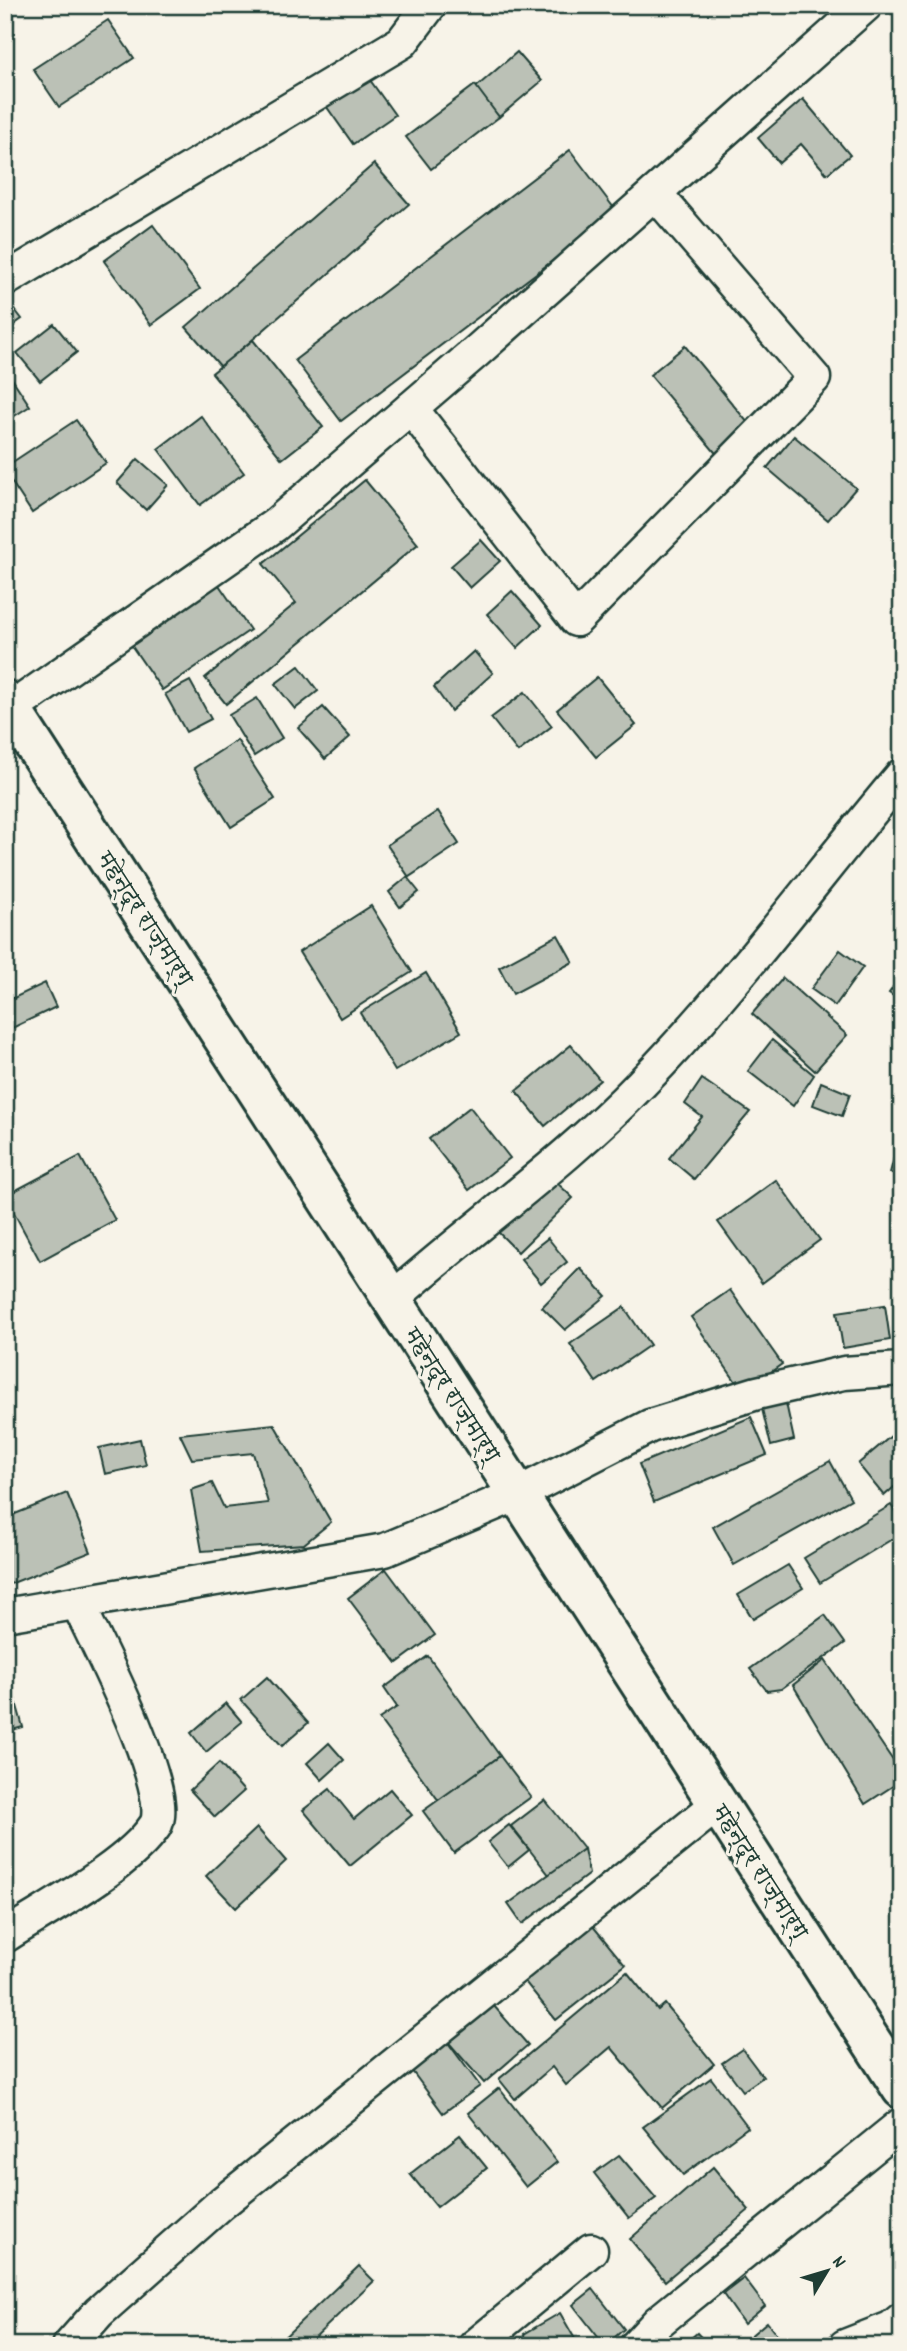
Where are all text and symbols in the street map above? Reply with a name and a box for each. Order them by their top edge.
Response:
street label: महेन्द्र राज्मार्ग् [86,844,201,996]
street label: महेन्द्र राज्मार्ग् [393,1320,508,1472]
street label: महेन्द्र राज्मार्ग् [701,1797,816,1949]
north arrow [792,2236,862,2306]
text: N [824,2251,851,2275]

